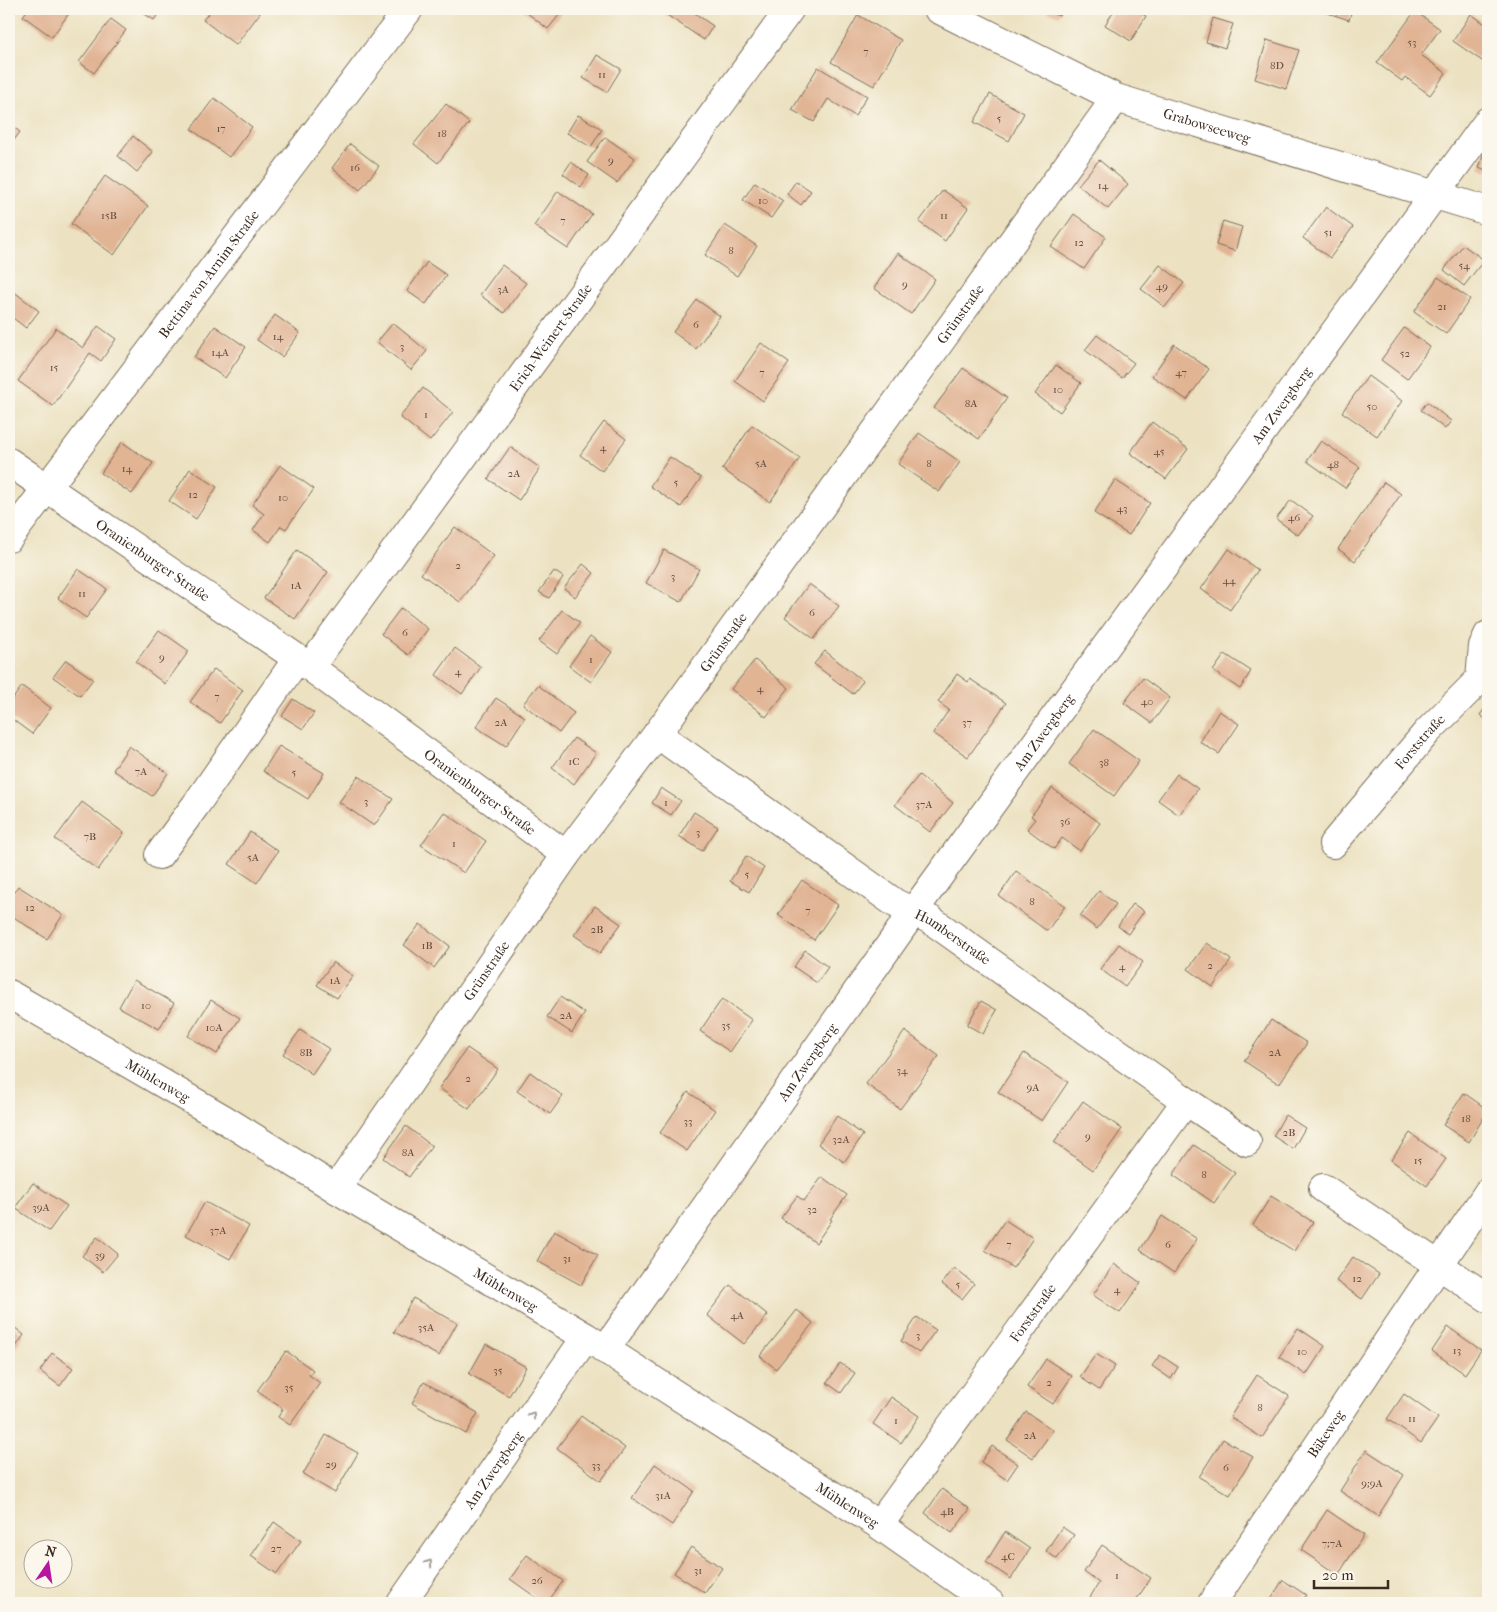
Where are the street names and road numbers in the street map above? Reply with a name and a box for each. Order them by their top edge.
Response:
street label: Grabowseeweg [1161,105,1253,148]
street label: Bettina-von-Arnim-Straße [155,207,263,342]
street label: Erich-Weinert-Straße [506,280,596,395]
street label: Grünstraße [933,281,988,347]
street label: Am Zwergberg [1248,363,1316,448]
street label: Oranienburger Straße [92,515,213,605]
street label: Grünstraße [696,610,751,676]
street label: Am Zwergberg [1010,690,1078,775]
street label: Forststraße [1391,711,1449,773]
street label: Oranienburger Straße [420,746,539,839]
street label: Humberstraße [912,906,994,969]
street label: Grünstraße [460,938,513,1004]
street label: Am Zwergberg [774,1020,841,1105]
street label: Mühlenweg [122,1056,193,1106]
street label: Mühlenweg [470,1264,541,1316]
street label: Forststraße [1006,1281,1060,1346]
street label: Bäkeweg [1304,1406,1349,1461]
street label: Am Zwergberg [460,1428,527,1513]
street label: Mühlenweg [813,1479,882,1532]

